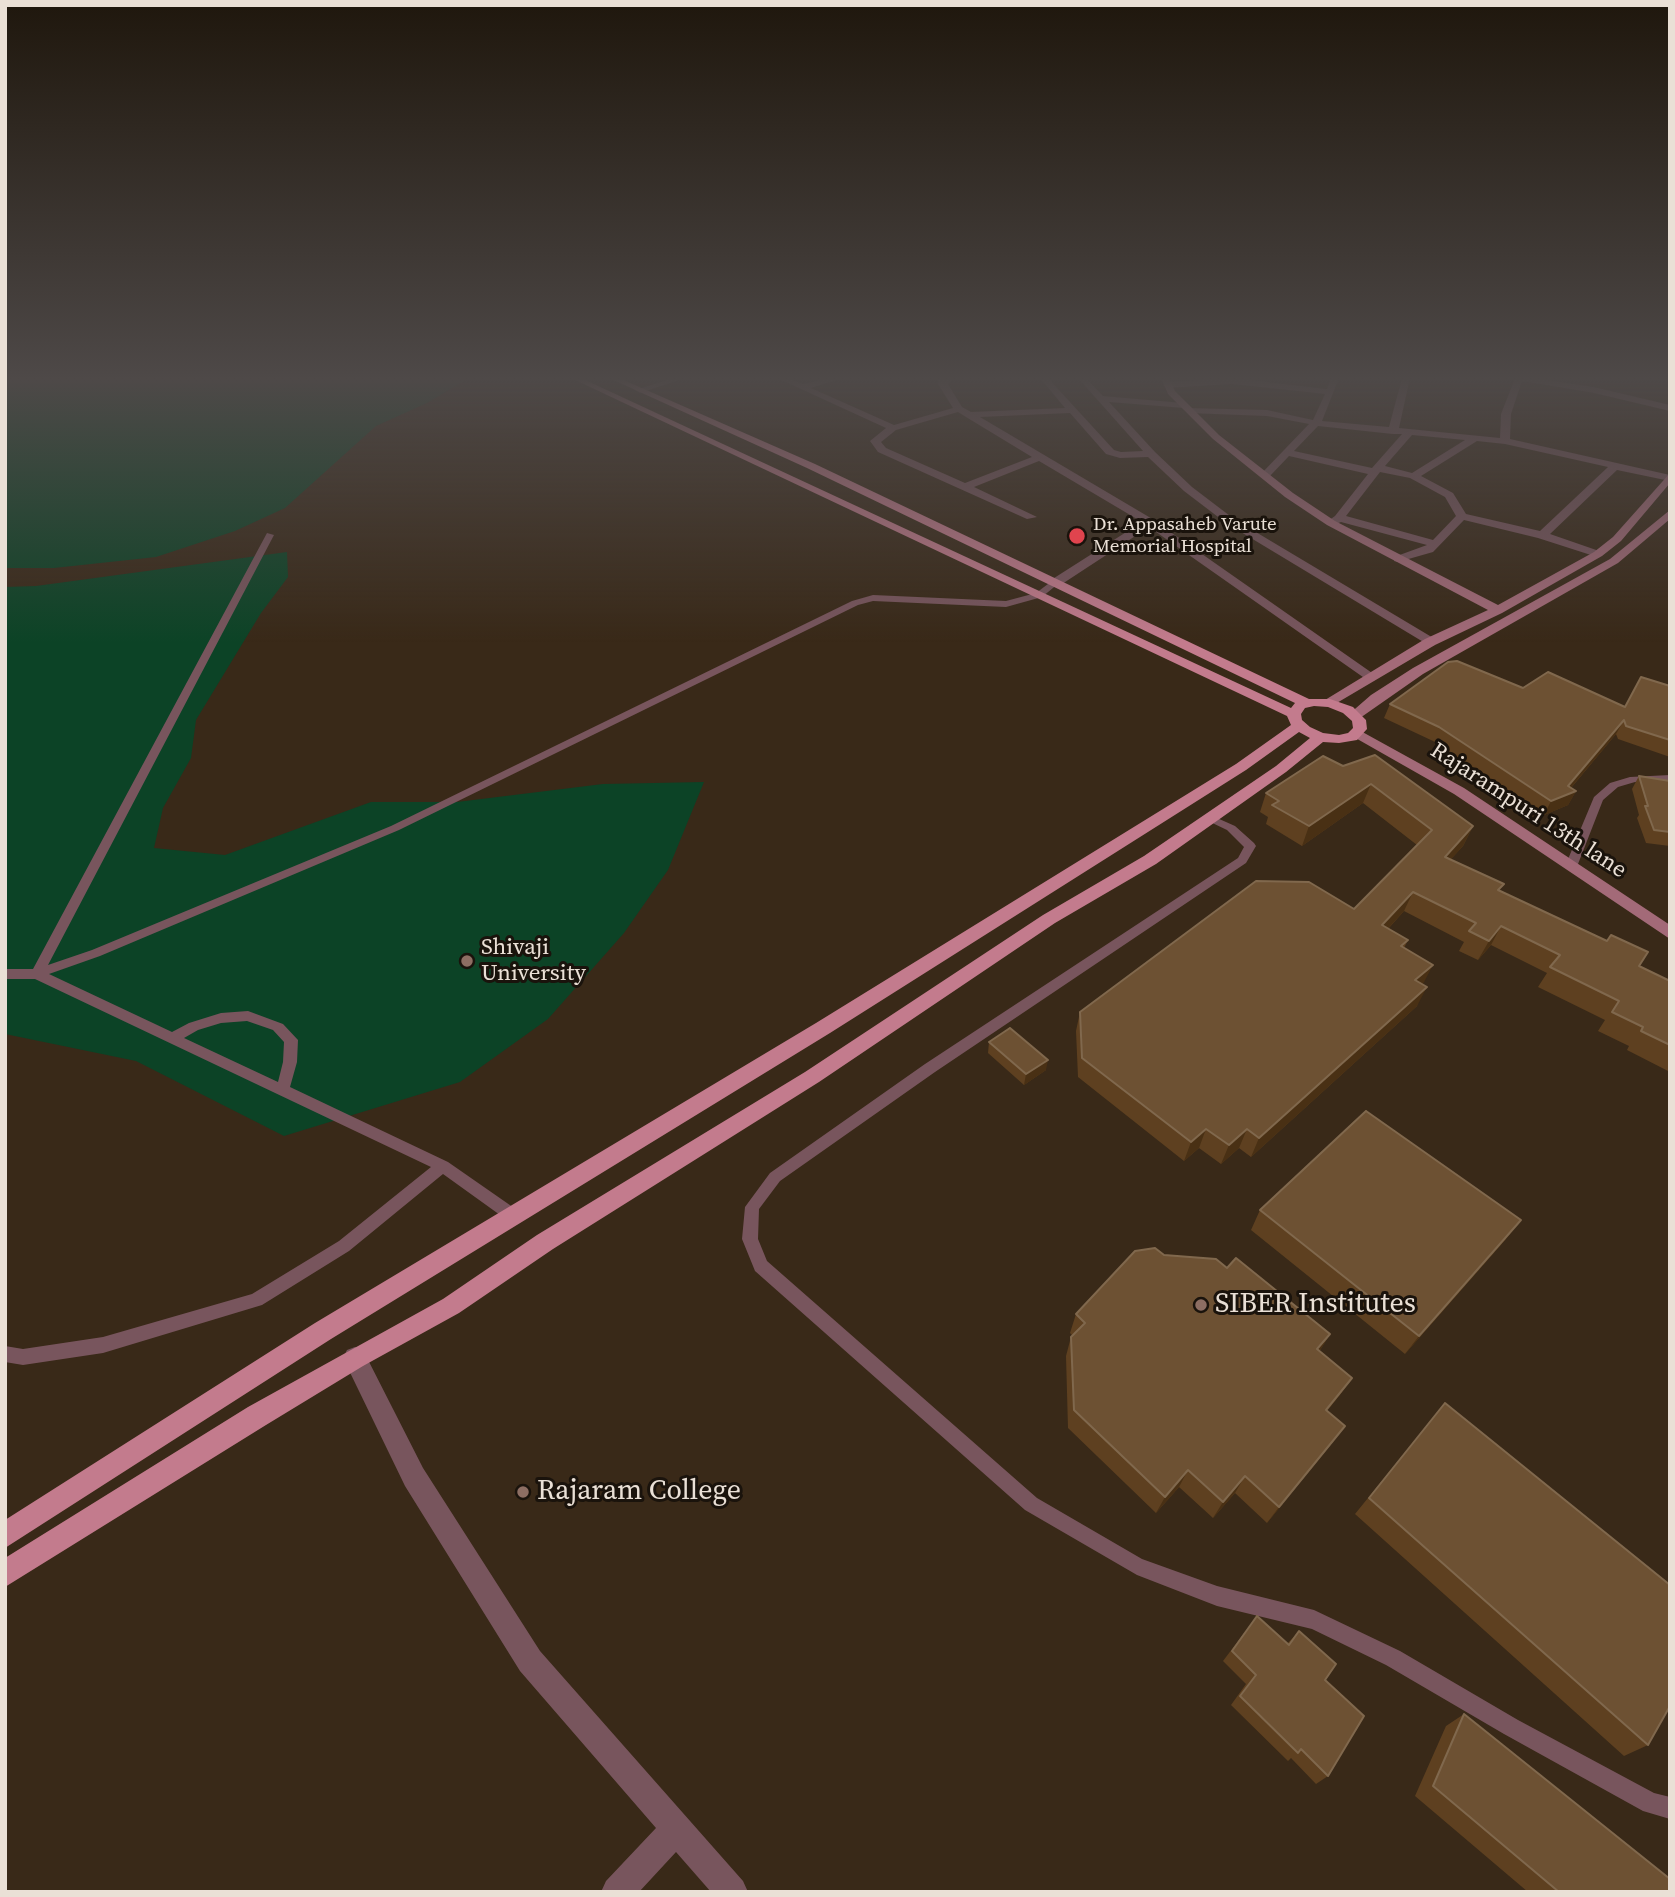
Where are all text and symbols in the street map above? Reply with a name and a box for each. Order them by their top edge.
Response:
place label: Dr. Appasaheb Varute Memorial Hospital [1093,514,1277,558]
marker: Dr. Appasaheb Varute Memorial Hospital [1067,526,1087,546]
street label: Rajarampuri 13th lane [1425,737,1631,885]
place label: Shivaji University [481,934,586,988]
marker: Shivaji University [459,953,475,969]
place label: SIBER Institutes [1215,1288,1416,1322]
marker: SIBER Institutes [1193,1297,1209,1313]
place label: Rajaram College [537,1475,741,1509]
marker: Rajaram College [515,1484,531,1500]

